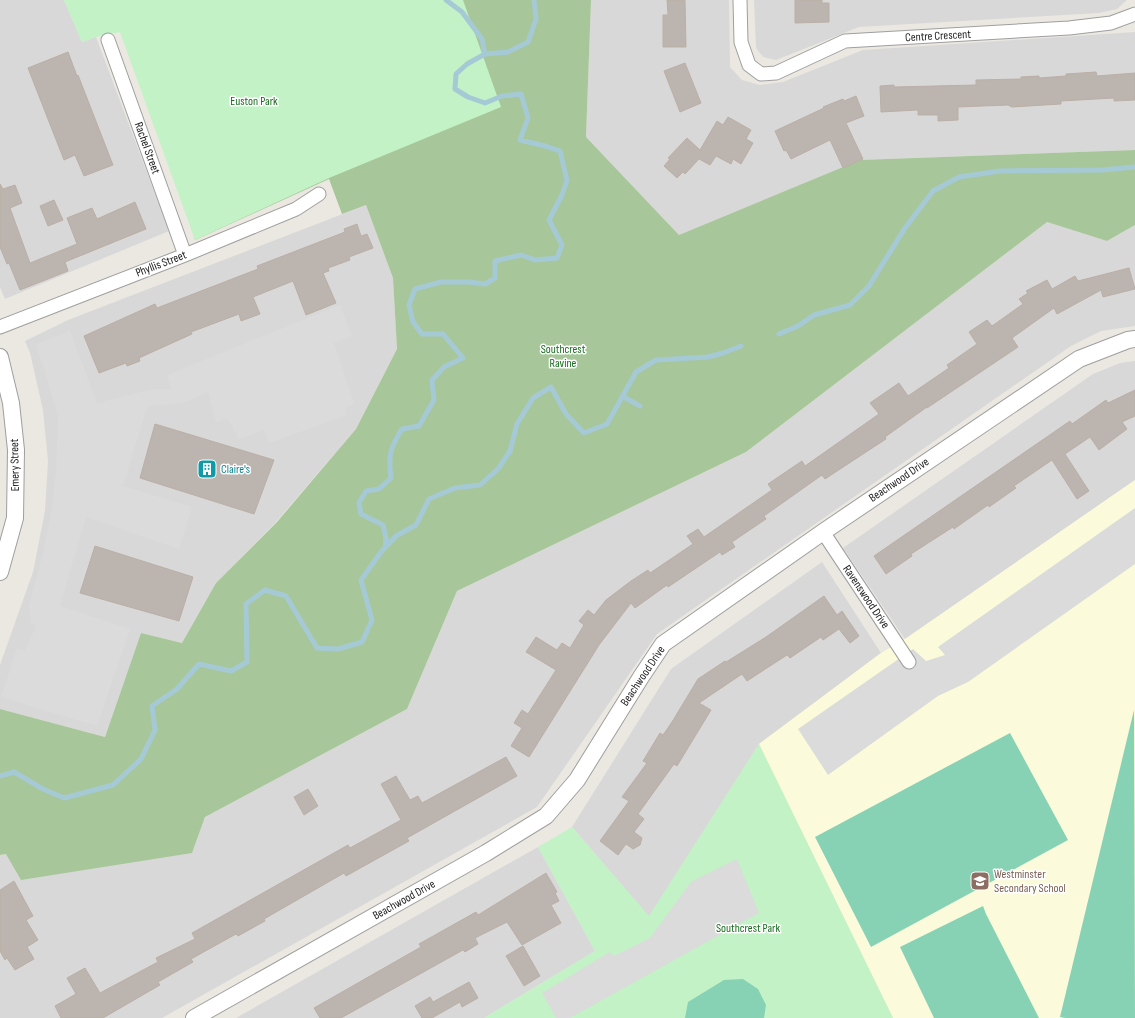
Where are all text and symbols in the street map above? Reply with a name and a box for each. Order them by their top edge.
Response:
street label: Centre Crescent [905,27,972,45]
park label: Euston Park [230,94,278,109]
street label: Rachel Street [131,120,163,176]
street label: Phyllis Street [133,247,189,281]
park label: Southcrest Ravine [541,342,586,371]
street label: Emery Street [7,438,23,492]
street label: Beachwood Drive [866,454,932,506]
building icon: Claire's [196,458,218,480]
place label: Claire's [221,462,250,477]
street label: Ravenswood Drive [839,562,893,632]
street label: Beachwood Drive [617,643,669,709]
place label: Westminster Secondary School [994,867,1066,896]
school or university icon: Westminster Secondary School [969,870,991,892]
street label: Beachwood Drive [370,877,438,923]
park label: Southcrest Park [716,921,780,936]

